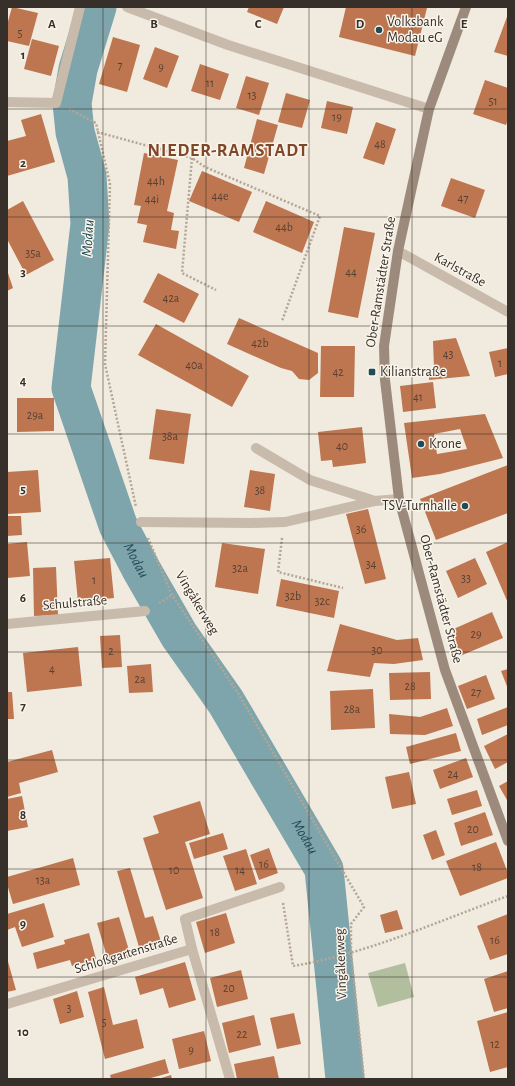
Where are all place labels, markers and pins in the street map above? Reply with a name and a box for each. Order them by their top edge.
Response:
place label: Volksbank Modau eG [387,15,444,45]
marker: Volksbank Modau eG [374,25,384,35]
place label: Kilianstraße [380,365,446,379]
marker: Kilianstraße [367,367,377,377]
place label: Krone [429,437,461,451]
marker: Krone [416,439,426,449]
place label: TSV-Turnhalle [382,499,457,513]
marker: TSV-Turnhalle [460,501,470,511]

